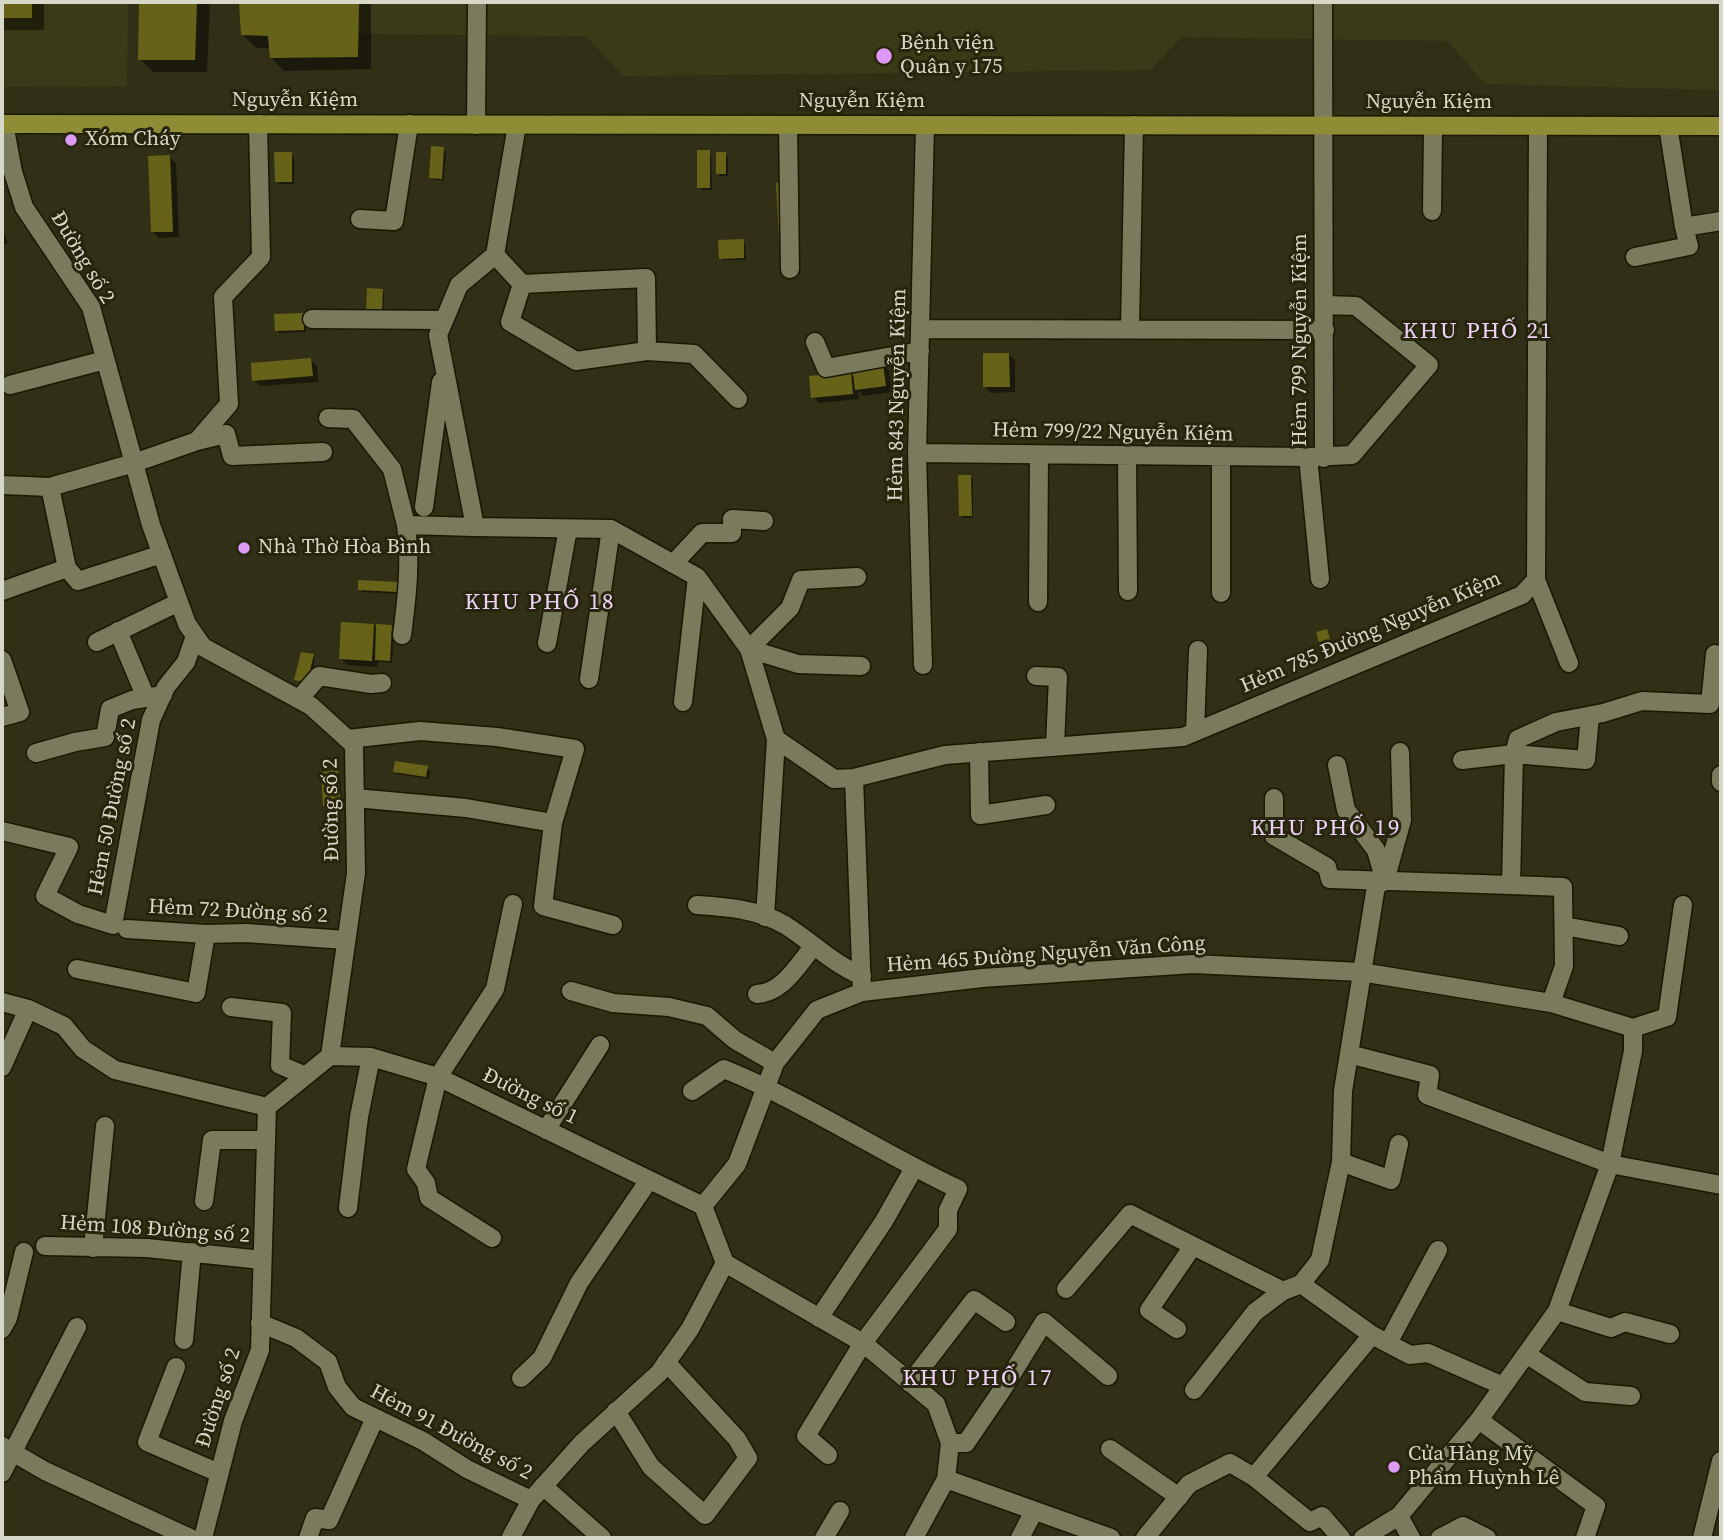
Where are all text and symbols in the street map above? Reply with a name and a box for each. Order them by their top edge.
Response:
place label: Bệnh viện Quân y 175 [900,31,1002,81]
marker: Bệnh viện Quân y 175 [874,46,894,66]
street label: Nguyễn Kiệm [232,88,358,114]
street label: Nguyễn Kiệm [799,89,925,115]
street label: Nguyễn Kiệm [1366,90,1492,116]
place label: Xóm Cháy [85,127,180,153]
marker: Xóm Cháy [63,132,79,148]
street label: Đường số 2 [45,207,119,309]
street label: Hẻm 799 Nguyễn Kiệm [1288,233,1314,447]
street label: Hẻm 843 Nguyễn Kiệm [884,288,912,502]
district label: KHU PHỐ 21 [1404,318,1552,346]
street label: Hẻm 799/22 Nguyễn Kiệm [992,418,1234,448]
place label: Nhà Thờ Hòa Bình [258,535,431,561]
marker: Nhà Thờ Hòa Bình [236,540,252,556]
street label: Hẻm 785 Đường Nguyễn Kiệm [1237,567,1505,699]
district label: KHU PHỐ 18 [466,589,614,617]
street label: Hẻm 50 Đường số 2 [83,716,143,898]
street label: Đường số 2 [319,758,345,862]
district label: KHU PHỐ 19 [1252,815,1400,843]
street label: Hẻm 72 Đường số 2 [148,895,328,929]
street label: Hẻm 465 Đường Nguyễn Văn Công [886,931,1206,979]
street label: Đường số 1 [478,1063,582,1131]
street label: Hẻm 108 Đường số 2 [59,1211,251,1249]
street label: Đường số 2 [191,1345,247,1451]
district label: KHU PHỐ 17 [904,1365,1052,1393]
street label: Hẻm 91 Đường số 2 [366,1380,536,1486]
place label: Cửa Hàng Mỹ Phẩm Huỳnh Lê [1408,1442,1560,1492]
marker: Cửa Hàng Mỹ Phẩm Huỳnh Lê [1386,1459,1402,1475]

